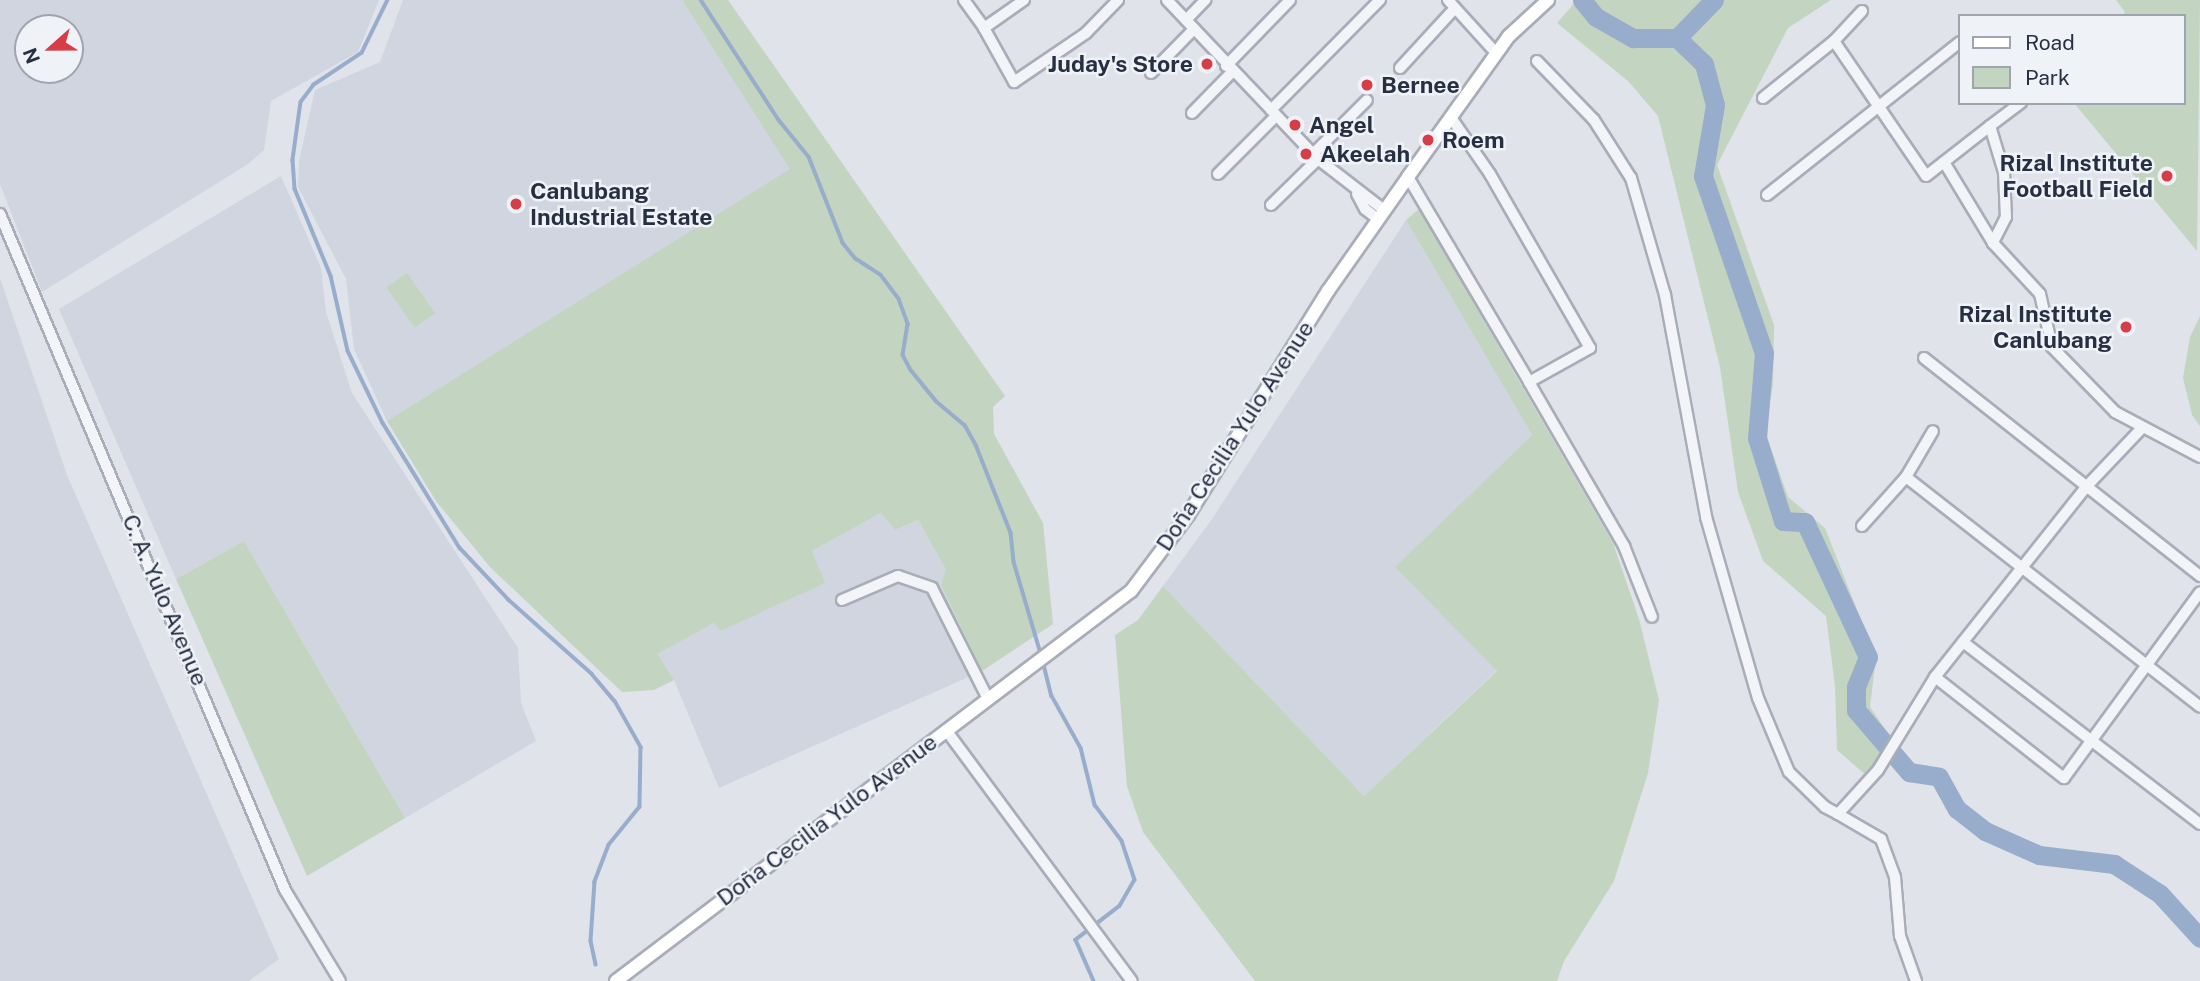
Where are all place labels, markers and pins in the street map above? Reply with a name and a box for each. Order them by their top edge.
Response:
place label: Juday's Store [1048,50,1193,78]
marker: Juday's Store [1199,56,1215,72]
place label: Bernee [1381,71,1460,99]
marker: Bernee [1359,77,1375,93]
place label: Angel [1309,111,1374,139]
marker: Angel [1287,117,1303,133]
place label: Roem [1442,126,1505,154]
marker: Roem [1420,132,1436,148]
place label: Akeelah [1320,140,1410,168]
marker: Akeelah [1298,146,1314,162]
place label: Rizal Institute Football Field [2000,149,2153,203]
marker: Rizal Institute Football Field [2159,168,2175,184]
place label: Canlubang Industrial Estate [530,177,713,231]
marker: Canlubang Industrial Estate [508,196,524,212]
place label: Rizal Institute Canlubang [1959,300,2112,354]
marker: Rizal Institute Canlubang [2118,319,2134,335]

